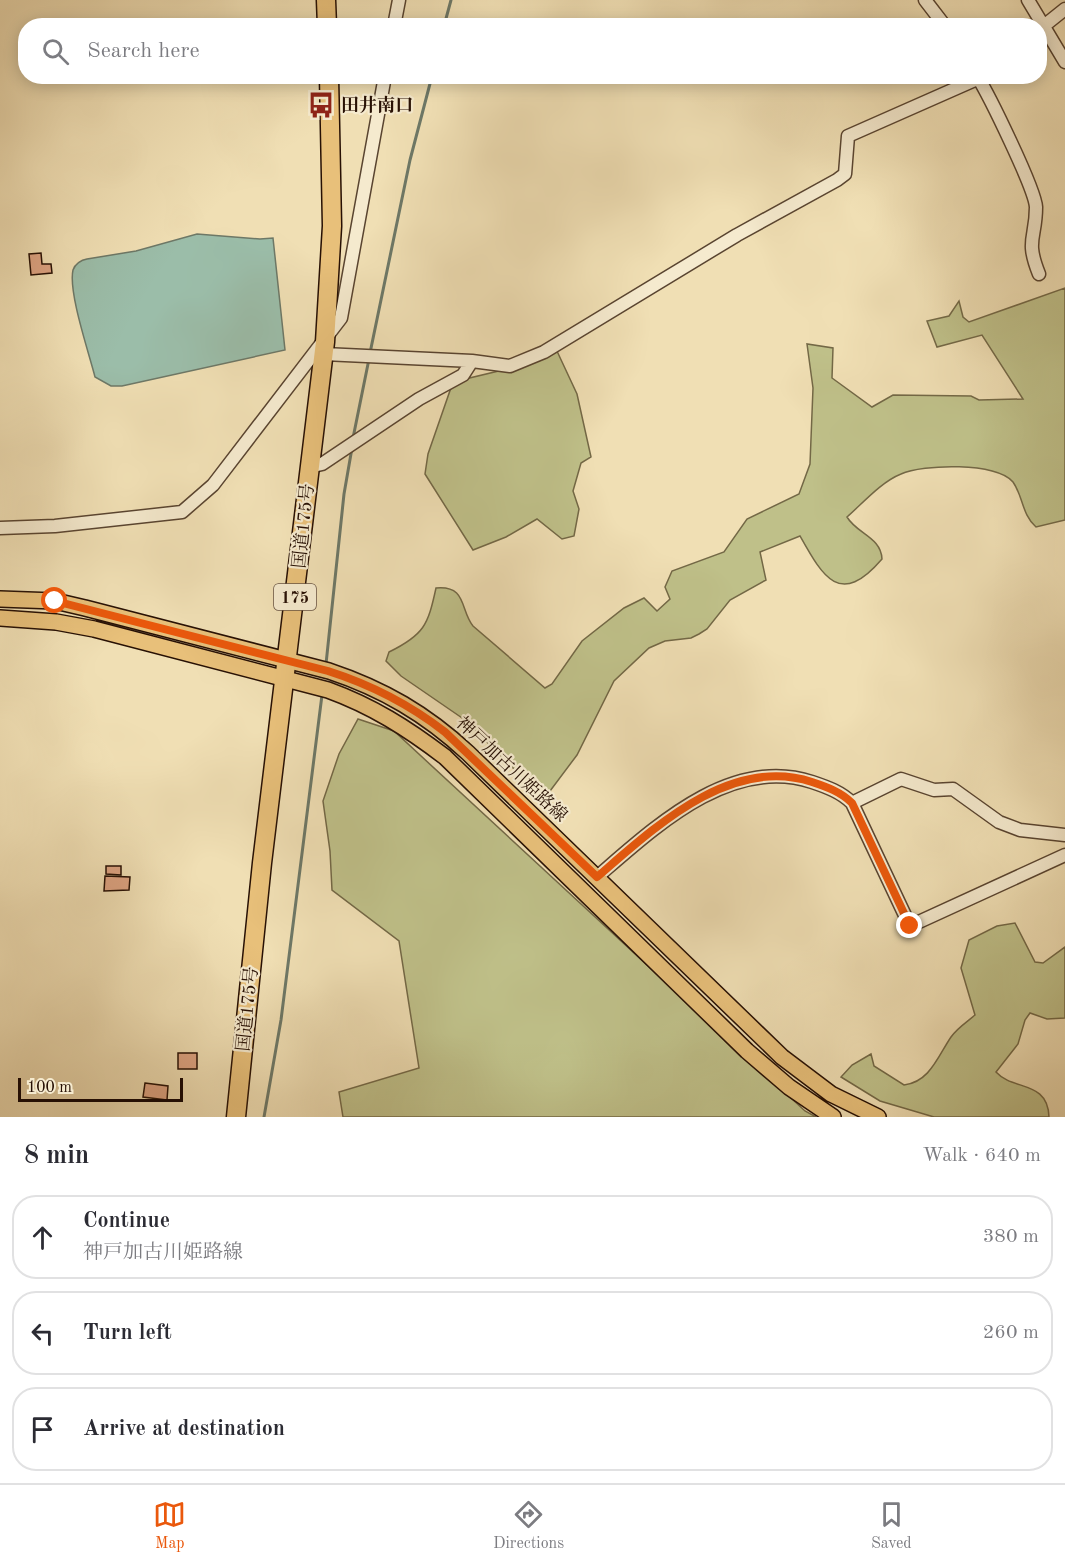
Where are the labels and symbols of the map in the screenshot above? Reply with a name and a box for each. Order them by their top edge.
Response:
bus stop icon: 田井南口 [306,90,336,120]
place label: 田井南口 [341,95,413,115]
street label: 国道175号 [289,483,317,569]
road number: 175 [274,584,316,610]
route start [41,587,67,613]
street label: 神戸加古川姫路線 [453,713,571,825]
route end [896,912,922,938]
street label: 国道175号 [233,966,261,1052]
scale bar [18,1075,183,1102]

